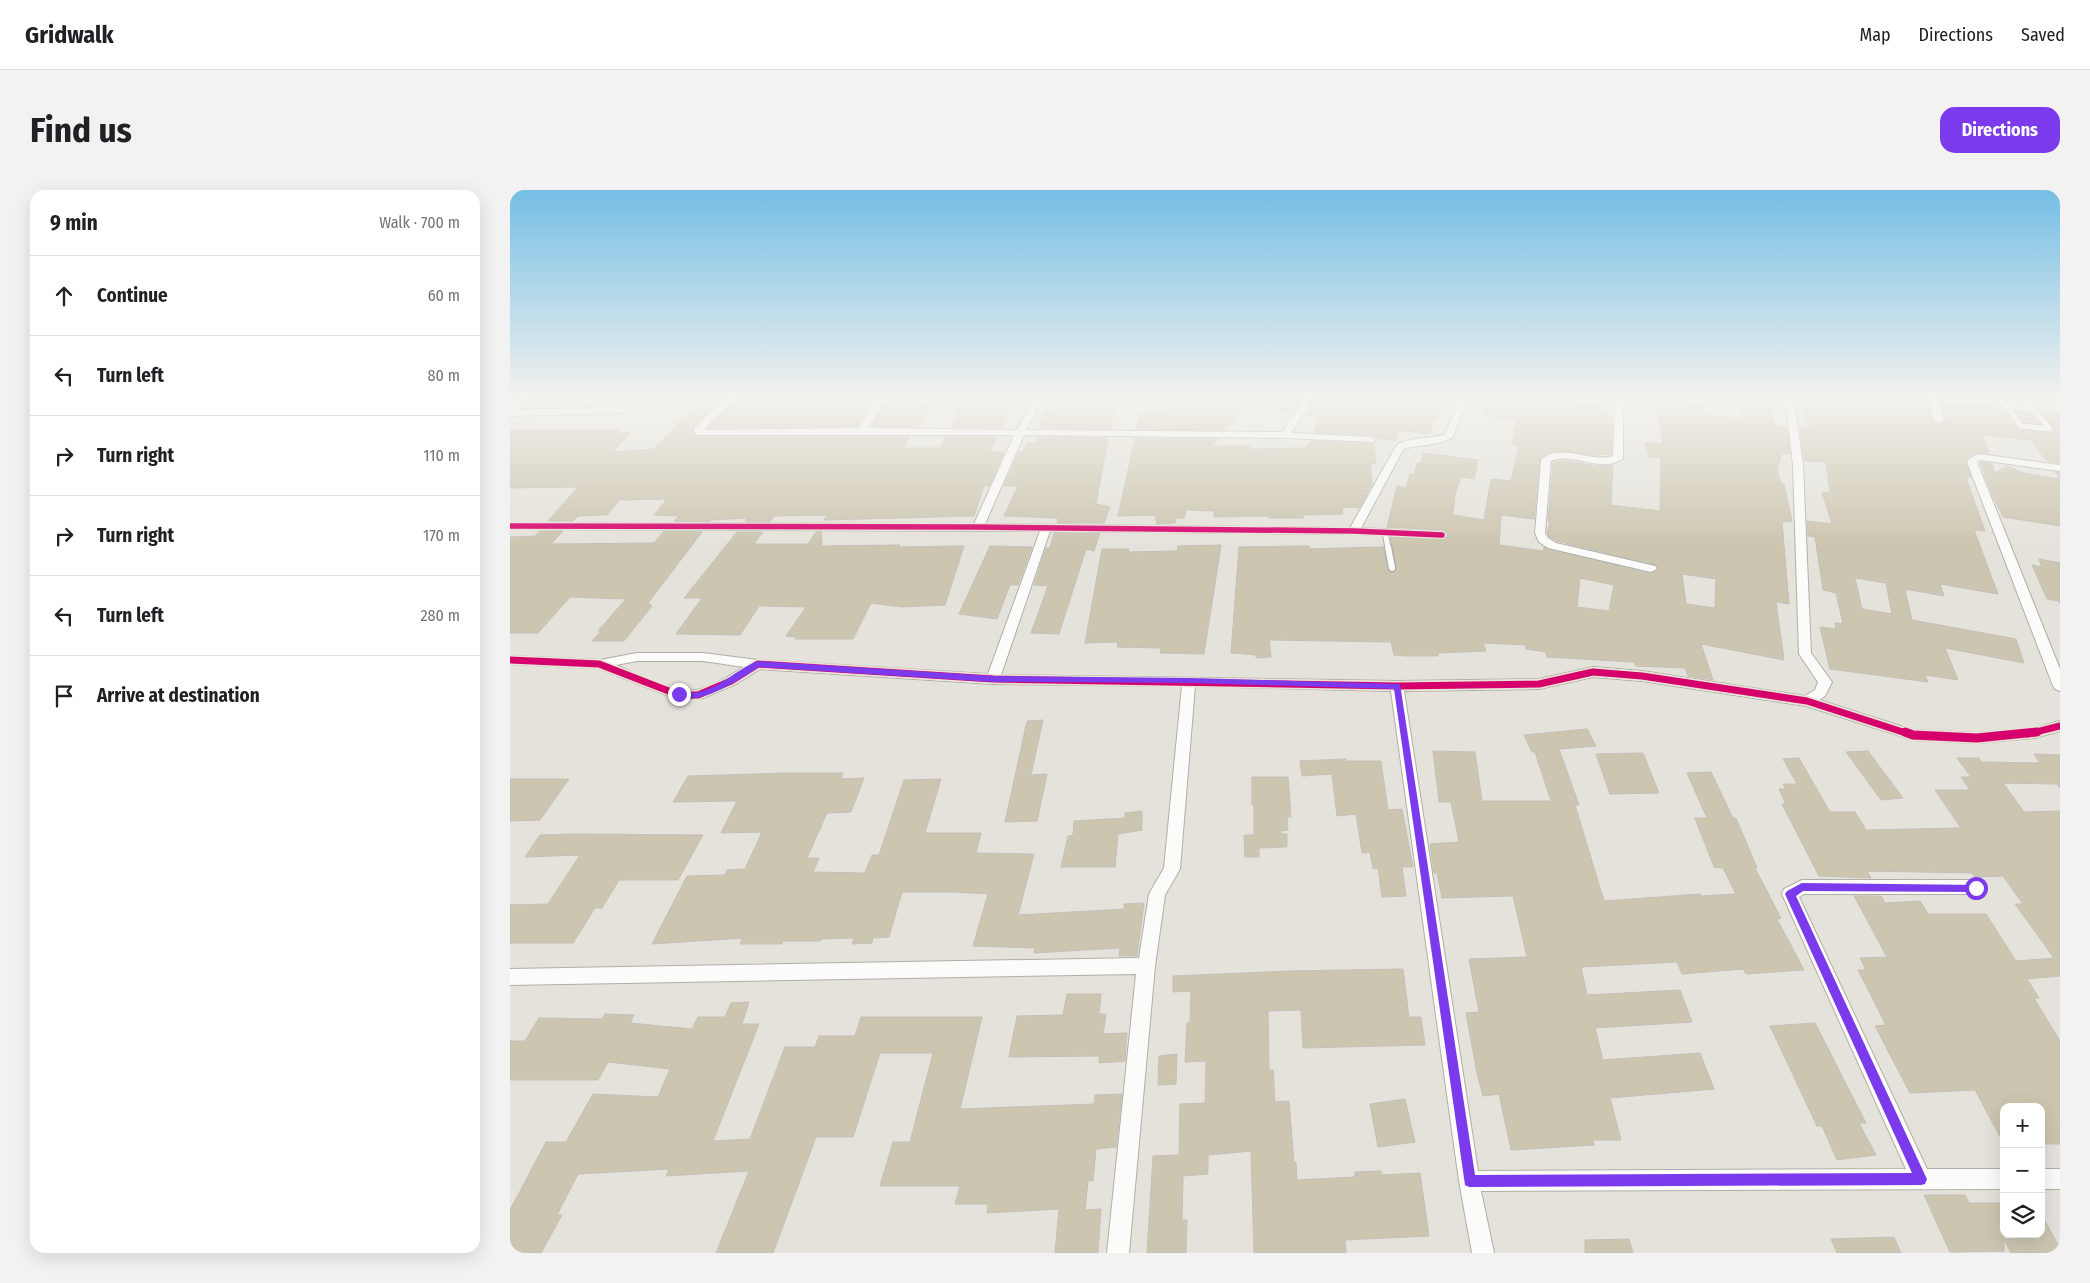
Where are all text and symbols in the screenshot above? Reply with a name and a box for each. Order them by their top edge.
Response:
text: Gridwalk [25,21,114,49]
text: Map [1859,24,1891,46]
text: Directions [1919,24,1993,46]
text: Saved [2021,24,2065,46]
button: Directions [1940,107,2060,153]
text: Find us [30,109,132,151]
text: 9 min [50,210,98,236]
text: Walk · 700 m [379,213,460,232]
icon: ahead [50,282,78,310]
text: Continue [97,284,168,307]
text: 60 m [428,286,460,305]
icon: left [50,362,78,390]
text: Turn left [97,364,164,387]
text: 80 m [428,366,460,385]
icon: right [50,442,78,470]
text: Turn right [97,444,174,467]
text: 110 m [423,446,460,465]
icon: right [50,522,78,550]
text: Turn right [97,524,174,547]
text: 170 m [423,526,460,545]
icon: left [50,602,78,630]
text: Turn left [97,604,164,627]
text: 280 m [421,606,460,625]
icon: arrive [50,682,78,710]
route end [668,683,691,706]
text: Arrive at destination [97,684,260,707]
route start [1965,877,1988,900]
map controls [2000,1103,2045,1238]
button: + [2000,1103,2045,1148]
button: − [2000,1148,2045,1193]
button: layers [2000,1193,2045,1238]

